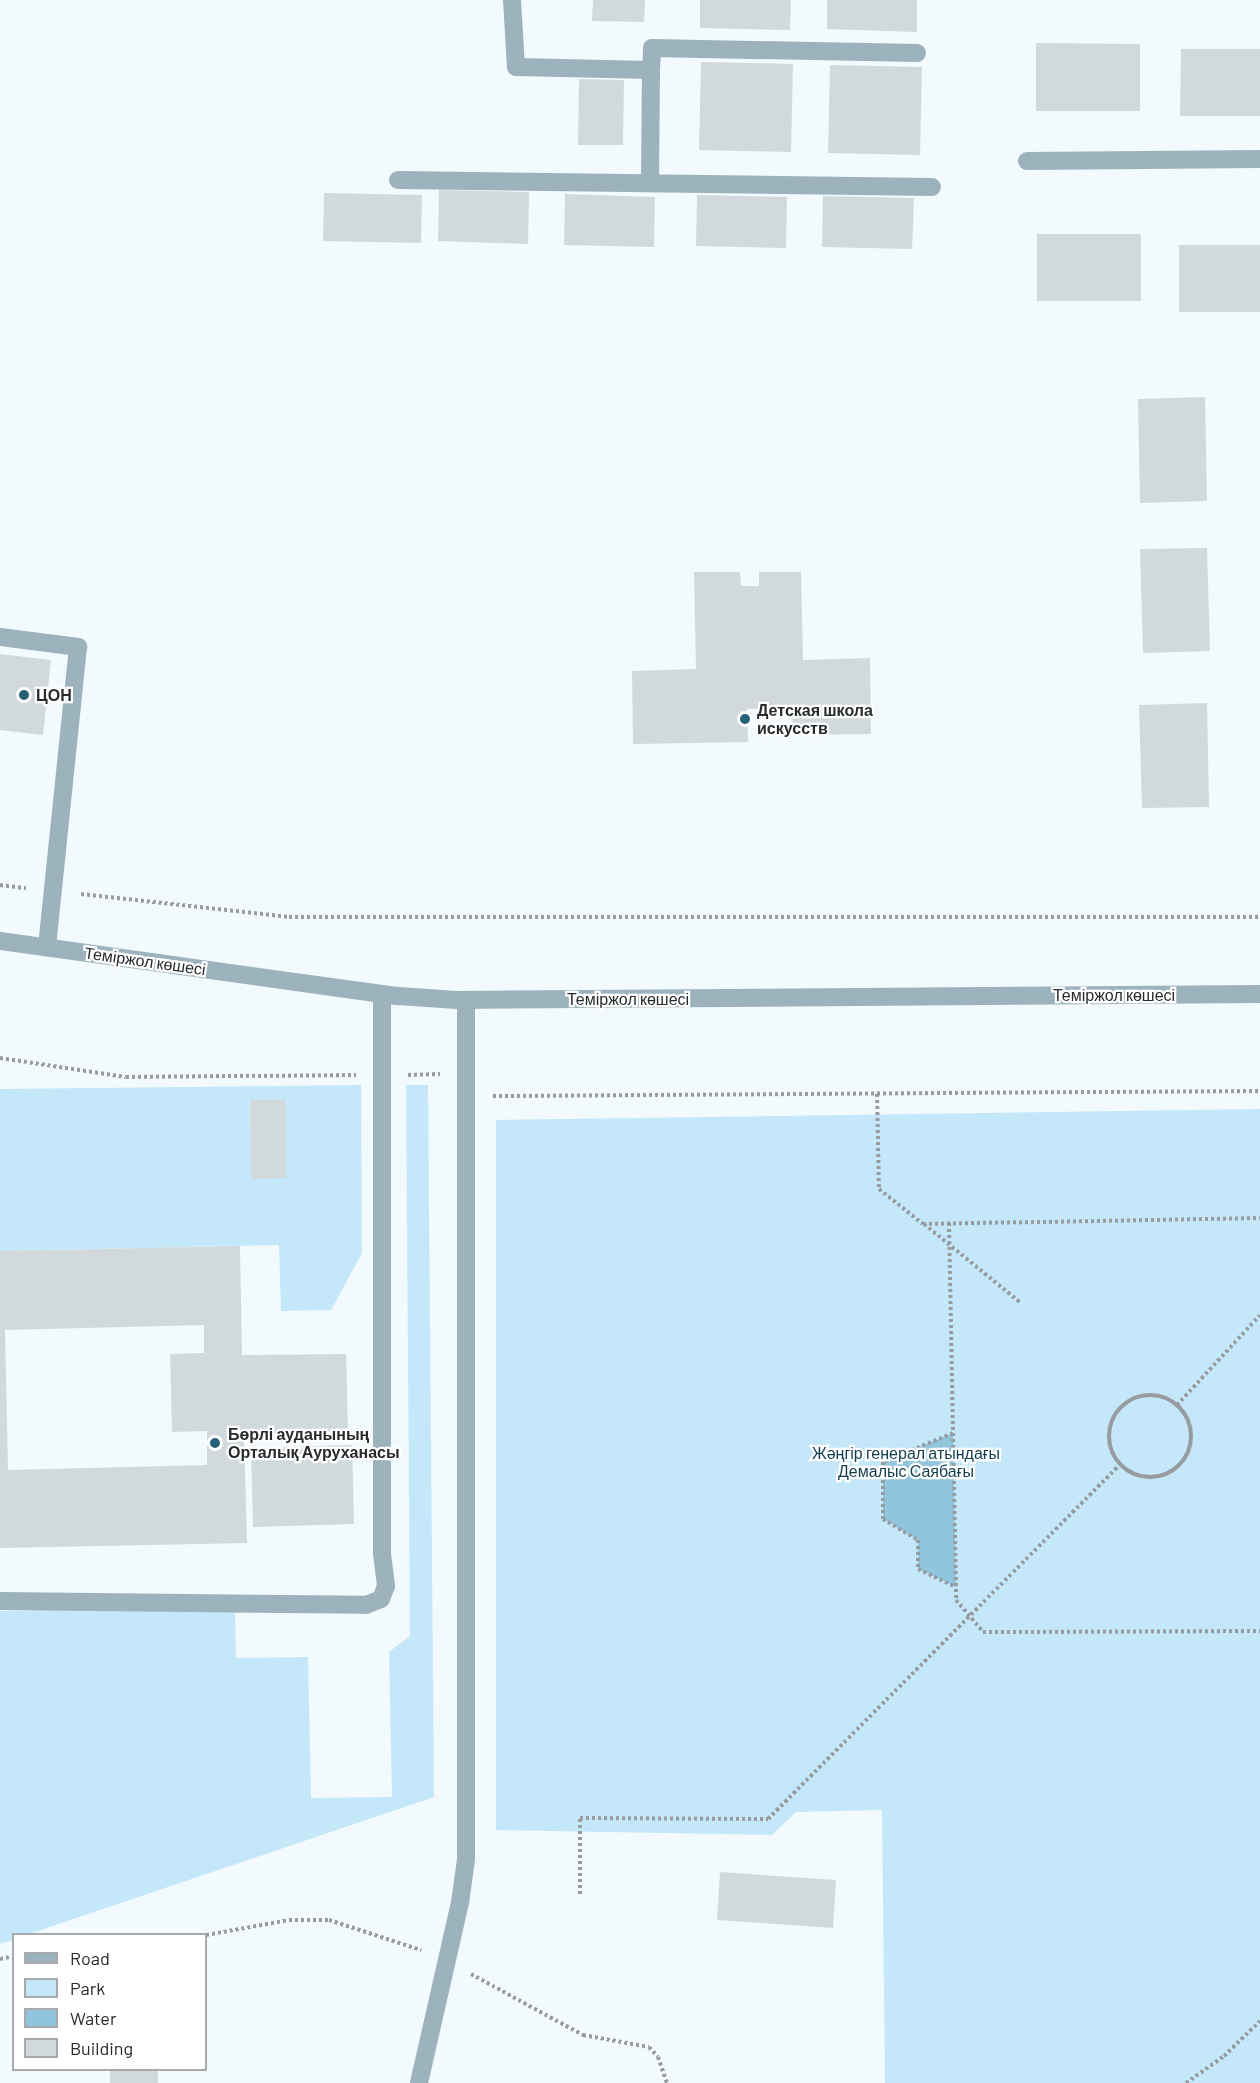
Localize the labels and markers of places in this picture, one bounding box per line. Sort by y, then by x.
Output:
place label: ЦОН [36,685,72,705]
marker: ЦОН [17,688,31,702]
place label: Детская школа искусств [757,700,873,738]
marker: Детская школа искусств [738,712,752,726]
place label: Бөрлі ауданының Орталық Ауруханасы [228,1424,400,1462]
marker: Бөрлі ауданының Орталық Ауруханасы [206,1434,224,1452]

